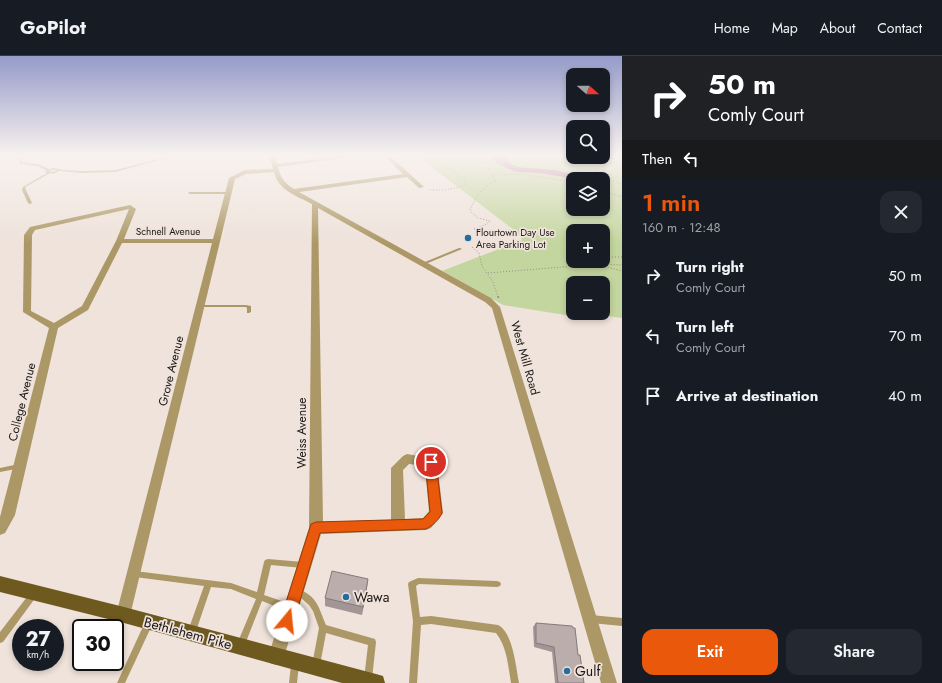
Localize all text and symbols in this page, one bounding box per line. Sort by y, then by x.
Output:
text: GoPilot [20,14,86,41]
text: Home [714,18,750,38]
text: Map [772,18,798,38]
text: About [820,18,855,38]
text: Contact [877,18,922,38]
text: 50 m [708,64,776,105]
north arrow [566,68,610,112]
map controls [566,68,610,320]
icon: right [642,72,694,124]
text: Comly Court [708,102,804,128]
button: search [566,120,610,164]
text: Then [642,148,672,170]
icon: left [680,148,702,170]
button: layers [566,172,610,216]
text: 1 min [642,185,700,220]
button: close [880,191,922,233]
text: 160 m · 12:48 [642,218,721,237]
street label: Schnell Avenue [136,224,200,239]
button: + [566,224,610,268]
place label: Flourtown Day Use Area Parking Lot [476,225,555,252]
marker: Flourtown Day Use Area Parking Lot [463,233,473,243]
text: Turn right [676,256,744,278]
icon: right [642,265,664,287]
text: 50 m [888,265,922,287]
button: − [566,276,610,320]
text: Comly Court [676,278,745,297]
text: Turn left [676,316,734,338]
street label: West Mill Road [506,319,544,397]
icon: left [642,325,664,347]
text: 70 m [889,325,922,347]
street label: Grove Avenue [154,334,188,408]
text: Comly Court [676,338,745,357]
street label: College Avenue [4,361,40,443]
icon: arrive [642,385,664,407]
text: Arrive at destination [676,385,818,407]
text: 40 m [888,385,922,407]
street label: Weiss Avenue [293,398,311,468]
pin [414,445,448,479]
icon: arrive [420,451,442,473]
place label: Wawa [354,587,389,607]
marker: Wawa [341,592,351,602]
position arrow [266,600,308,642]
street label: Bethlehem Pike [142,612,234,654]
speed limit sign: 30 [72,619,124,671]
text: 27 [25,625,51,654]
button: Exit [642,629,778,675]
button: Share [786,629,922,675]
text: km/h [27,647,49,662]
place label: Gulf [575,661,601,681]
marker: Gulf [562,666,572,676]

